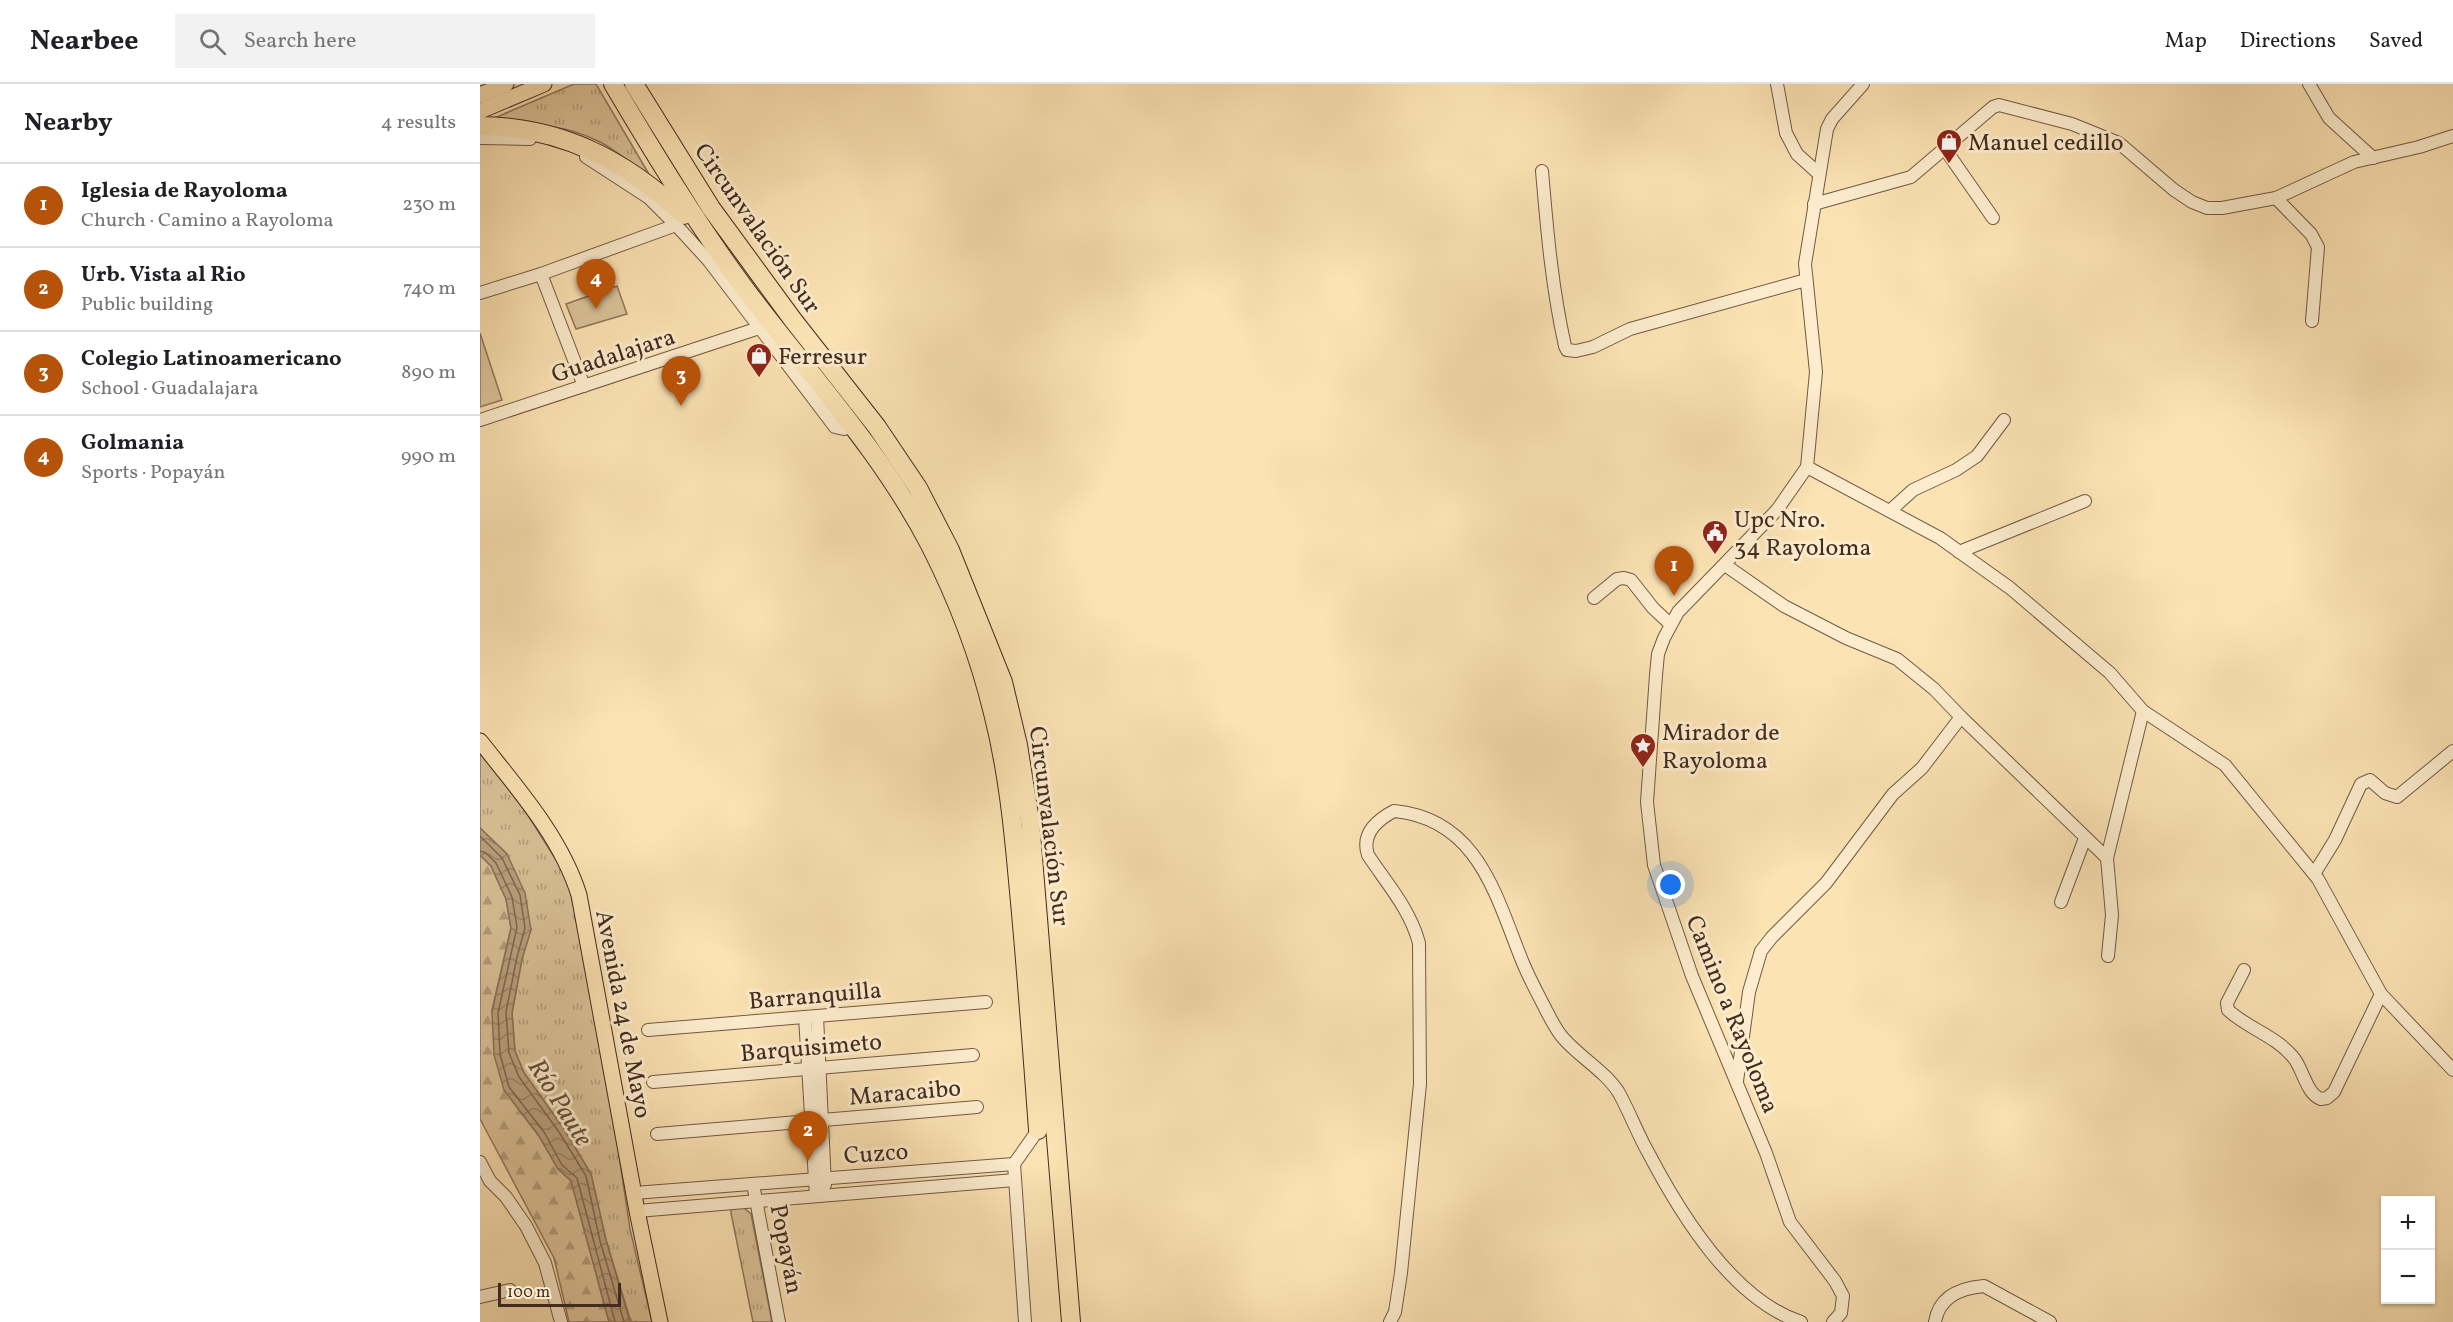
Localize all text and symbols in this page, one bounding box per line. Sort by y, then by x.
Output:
search box [175,14,595,68]
text: Nearbee [30,22,139,61]
icon: search [196,25,229,58]
text: Search here [244,26,356,57]
text: Map [2165,27,2207,56]
text: Directions [2240,27,2336,56]
text: Saved [2369,27,2423,56]
text: Nearby [24,105,113,141]
text: 4 results [381,109,456,137]
shop icon: Manuel cedillo [1934,127,1964,165]
place label: Manuel cedillo [1968,127,2124,161]
street label: Circunvalación Sur [685,137,828,321]
text: Iglesia de Rayoloma [81,176,288,207]
text: 1 [39,191,48,219]
text: 230 m [402,191,456,219]
text: Church · Camino a Rayoloma [81,207,334,235]
text: Urb. Vista al Rio [81,260,246,291]
pin: 4 [576,260,616,309]
text: 2 [38,275,49,303]
text: 740 m [403,275,456,303]
text: Public building [81,291,213,319]
street label: Guadalajara [547,321,680,393]
shop icon: Ferresur [744,341,774,379]
place label: Ferresur [778,341,867,375]
text: Colegio Latinoamericano [81,344,342,375]
pin: 3 [662,356,700,406]
text: 3 [38,359,49,387]
text: 890 m [401,359,456,387]
text: School · Guadalajara [81,375,258,403]
text: Golmania [81,428,184,459]
text: 4 [37,443,50,471]
text: 990 m [401,443,456,471]
text: Sports · Popayán [81,459,225,487]
place label: Upc Nro. 34 Rayoloma [1734,504,1872,566]
public building icon: Upc Nro. 34 Rayoloma [1700,518,1730,556]
pin: 1 [1654,546,1694,596]
place label: Mirador de Rayoloma [1662,717,1780,779]
street label: Circunvalación Sur [1019,724,1077,928]
place icon: Mirador de Rayoloma [1628,731,1658,769]
your location [1656,870,1685,899]
street label: Avenida 24 de Mayo [585,907,659,1121]
street label: Camino a Rayoloma [1676,911,1786,1119]
street label: Barranquilla [747,974,883,1020]
street label: Barquisimeto [739,1026,883,1072]
water label: Río Paute [518,1052,601,1154]
street label: Maracaibo [848,1072,962,1116]
pin: 2 [788,1112,828,1161]
street label: Cuzco [843,1136,910,1174]
map controls [2381,1196,2435,1304]
button: + [2381,1196,2435,1250]
street label: Popayán [760,1202,810,1297]
button: − [2381,1250,2435,1304]
scale bar [498,1280,621,1308]
text: 100 m [507,1282,550,1304]

